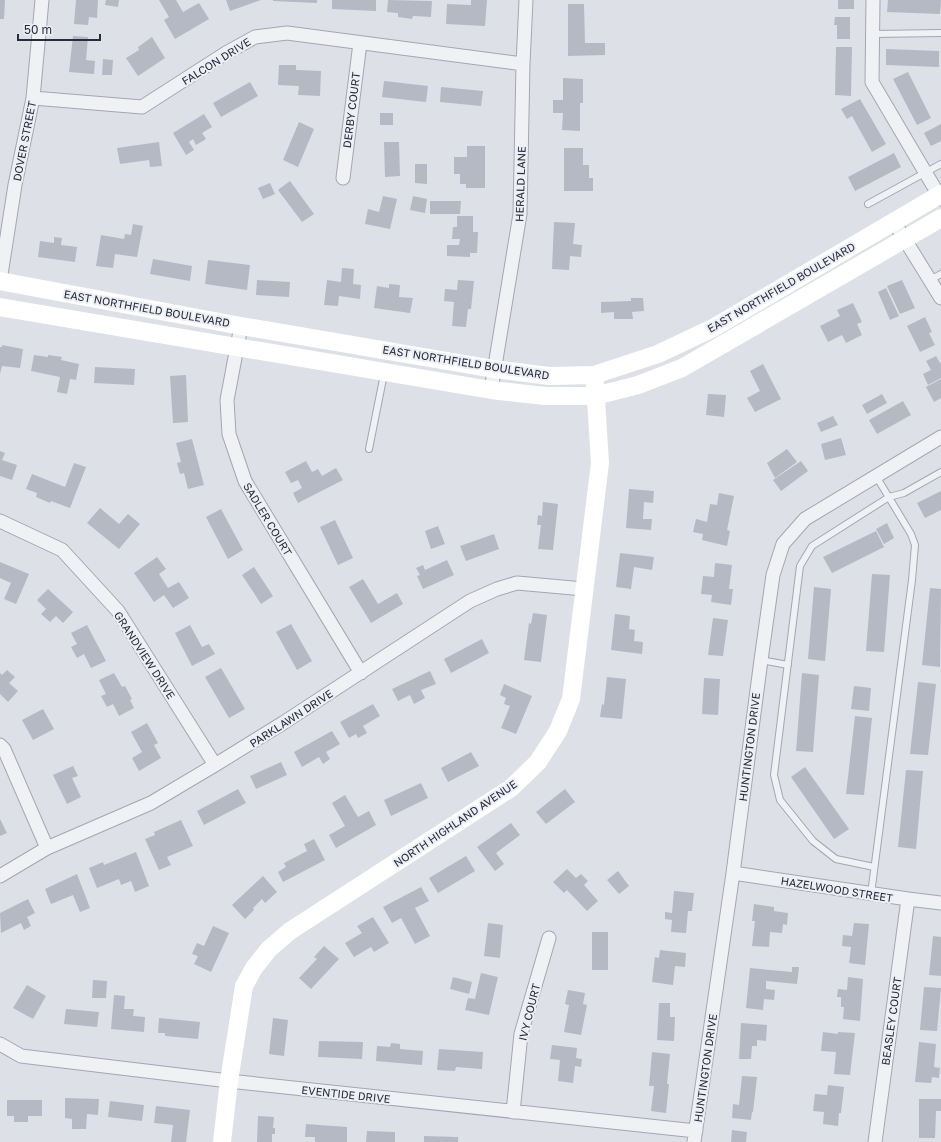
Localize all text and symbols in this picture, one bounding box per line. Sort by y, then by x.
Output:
scale bar [18,16,100,42]
text: 50 m [24,22,52,37]
street label: FALCON DRIVE [179,35,253,87]
street label: DERBY COURT [340,71,362,149]
street label: DOVER STREET [10,100,38,182]
street label: HERALD LANE [512,146,528,222]
street label: EAST NORTHFIELD BOULEVARD [705,239,857,335]
street label: EAST NORTHFIELD BOULEVARD [63,287,231,329]
street label: EAST NORTHFIELD BOULEVARD [382,342,551,382]
street label: SADLER COURT [241,480,295,558]
street label: GRANDVIEW DRIVE [112,609,178,702]
street label: PARKLAWN DRIVE [247,686,335,750]
street label: HUNTINGTON DRIVE [736,692,762,802]
street label: NORTH HIGHLAND AVENUE [391,777,519,869]
street label: HAZELWOOD STREET [780,874,894,904]
street label: BEASLEY COURT [878,976,904,1066]
street label: IVY COURT [516,982,542,1042]
street label: HUNTINGTON DRIVE [691,1013,719,1123]
street label: EVENTIDE DRIVE [301,1083,391,1105]

